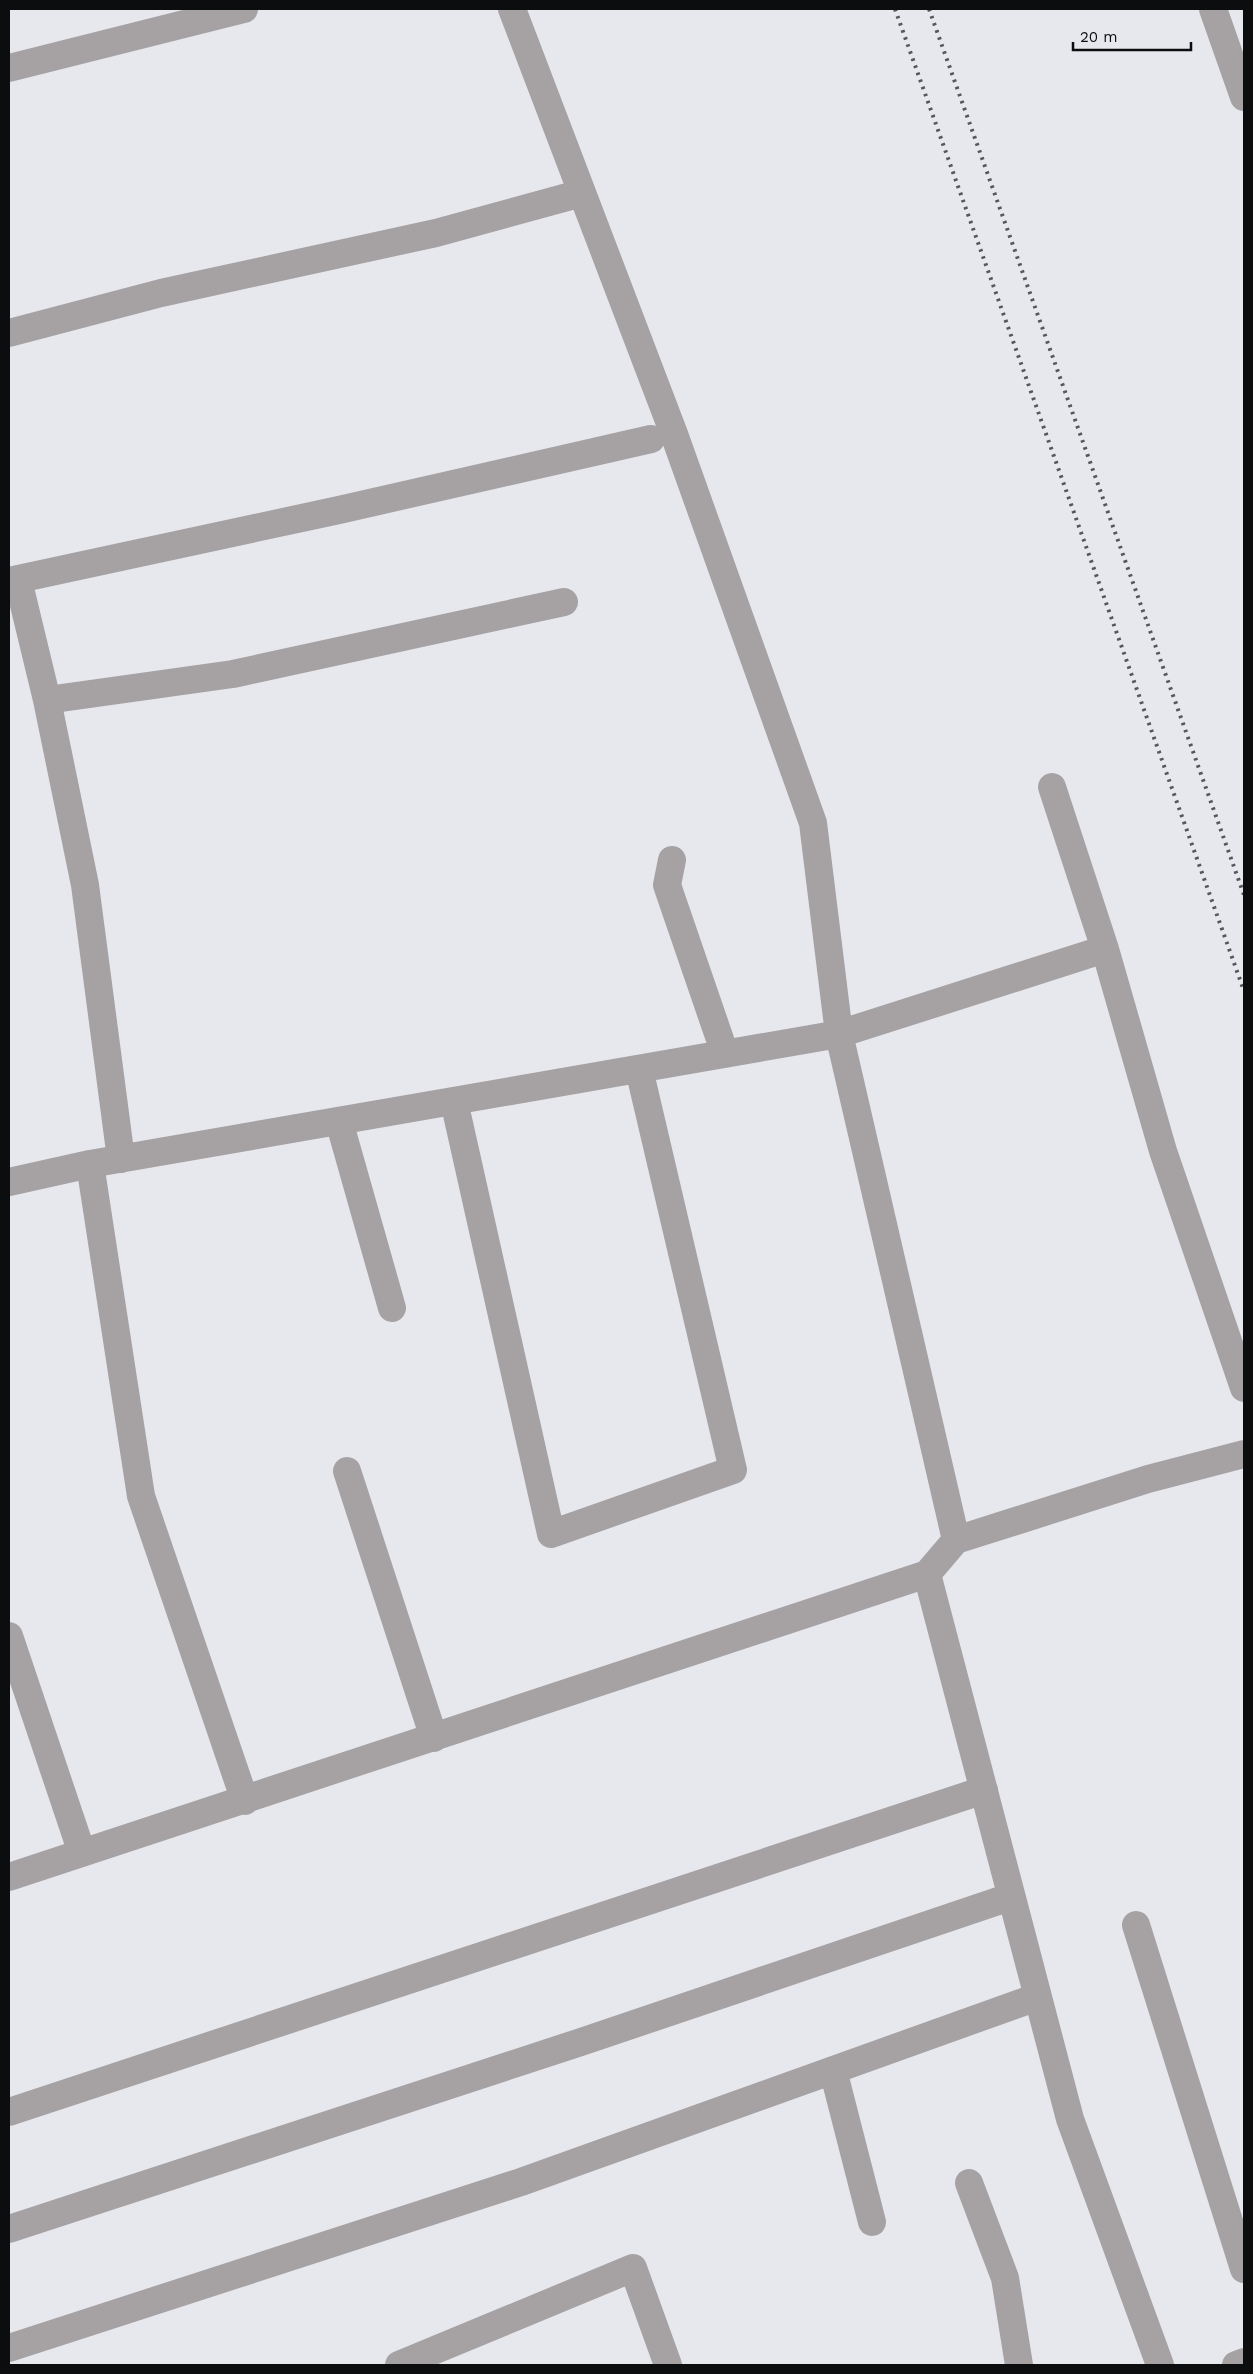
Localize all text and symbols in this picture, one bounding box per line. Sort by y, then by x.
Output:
scale bar [1073,20,1190,52]
text: 20 m [1080,28,1118,46]

